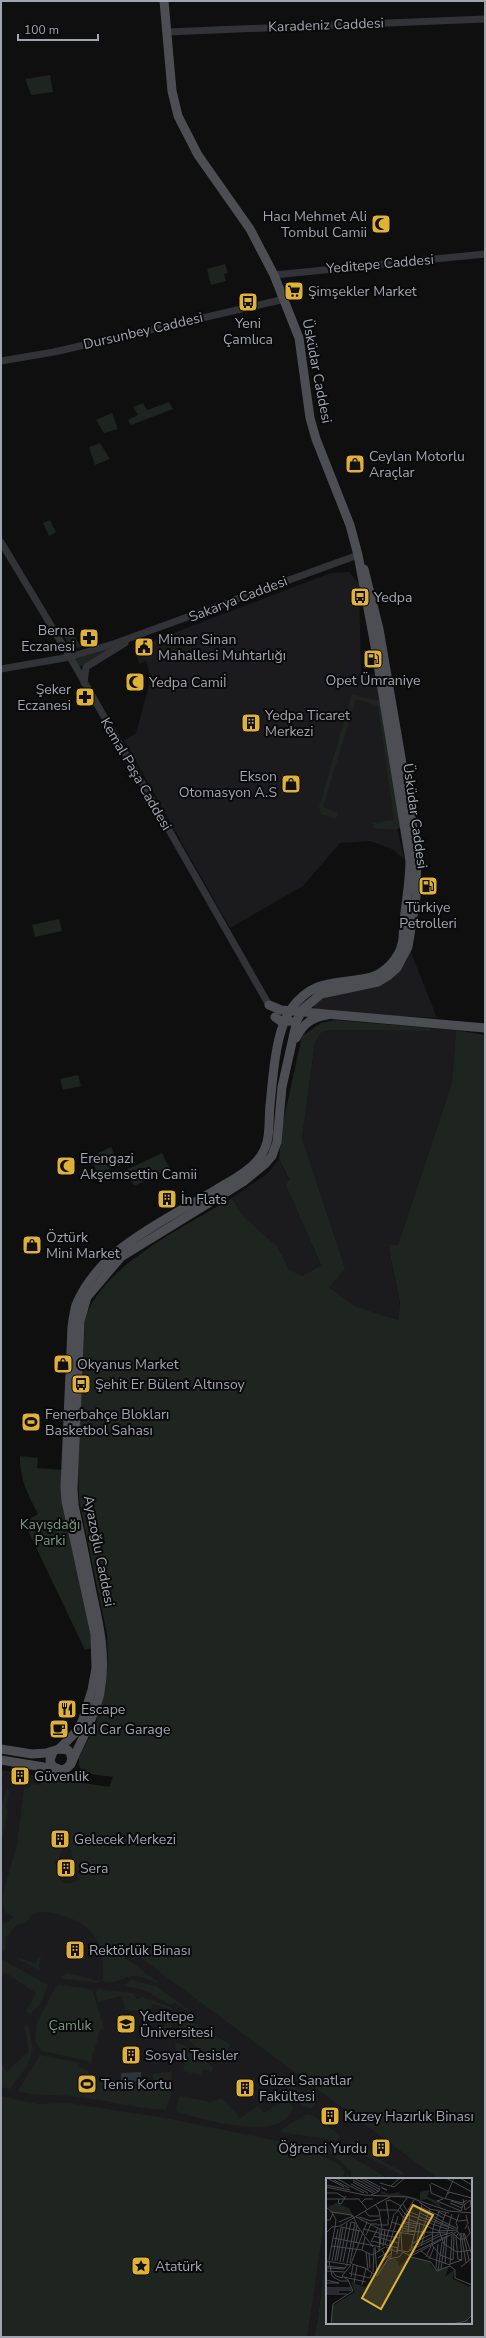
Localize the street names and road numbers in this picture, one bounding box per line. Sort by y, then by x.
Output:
street label: Karadeniz Caddesi [268,13,384,37]
street label: Yeditepe Caddesi [324,250,435,278]
street label: Dursunbey Caddesi [81,308,205,354]
street label: Üsküdar Caddesi [298,317,336,425]
street label: Sakarya Caddesi [186,571,290,627]
street label: Kemal Paşa Caddesi [96,714,176,834]
street label: Üsküdar Caddesi [398,762,432,870]
street label: Ayazoğlu Caddesi [79,1494,119,1608]

